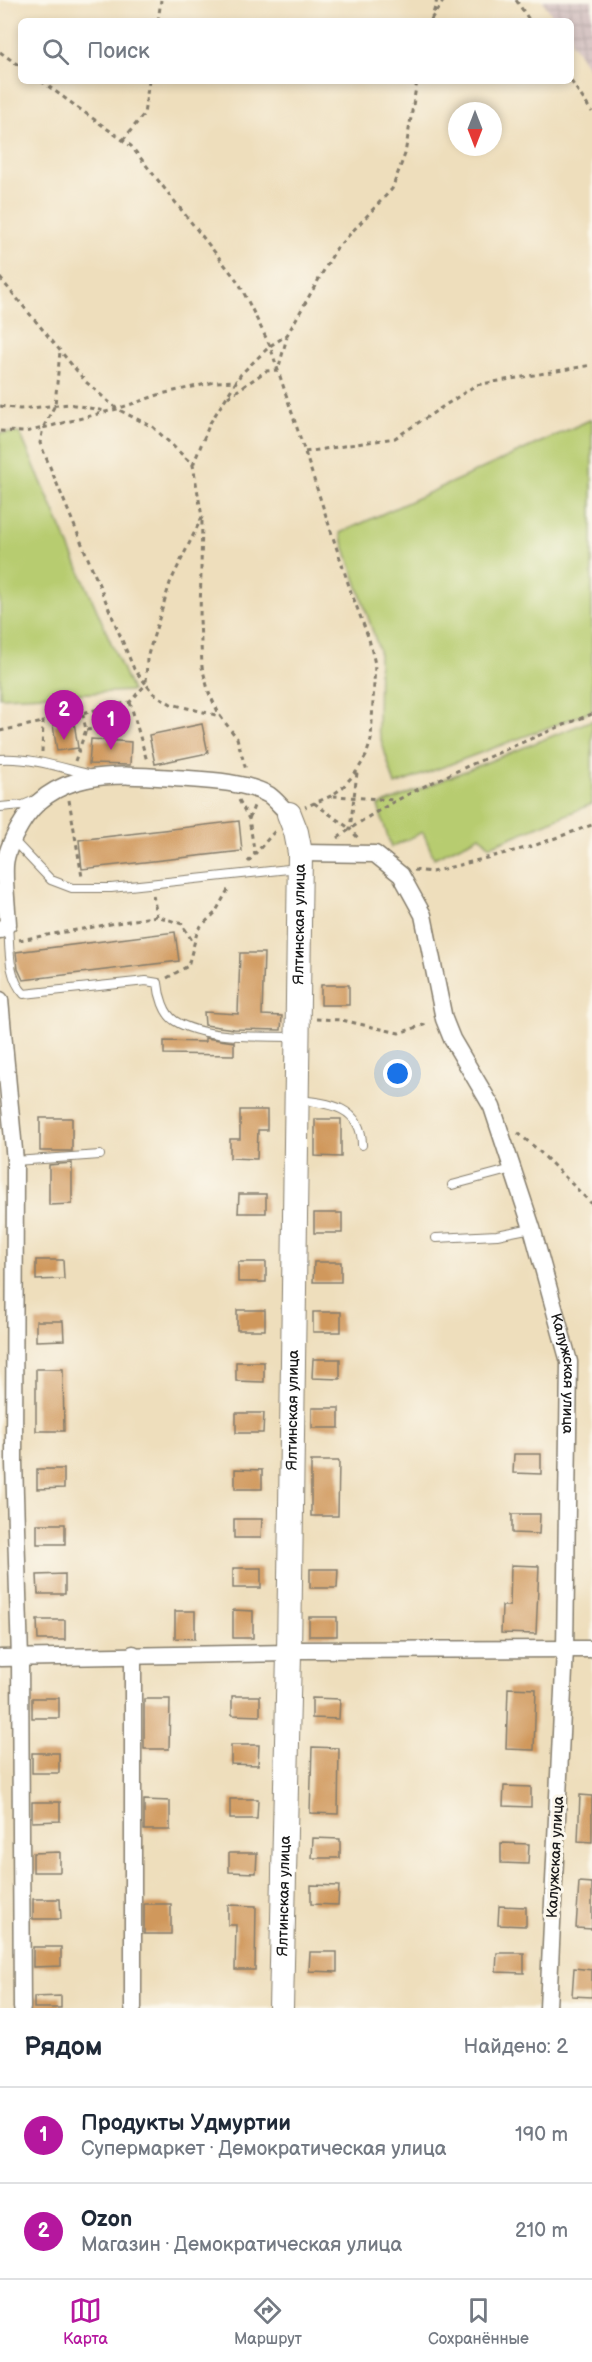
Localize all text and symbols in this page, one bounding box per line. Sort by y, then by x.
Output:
search box [18,18,574,84]
icon: search [39,35,72,68]
text: Поиск [87,38,150,65]
north arrow [448,102,502,156]
pin: 2 [44,690,84,740]
pin: 1 [92,700,130,750]
street label: Ялтинская улица [289,864,310,985]
your location [383,1059,412,1088]
street label: Калужская улица [546,1311,578,1434]
street label: Ялтинская улица [283,1349,303,1471]
street label: Калужская улица [543,1795,568,1918]
street label: Ялтинская улица [273,1835,295,1957]
text: Рядом [24,2032,102,2063]
text: Найдено: 2 [464,2035,568,2059]
text: Продукты Удмуртии [81,2110,291,2137]
text: 1 [39,2123,48,2147]
text: 190 m [515,2123,568,2147]
text: Супермаркет · Демократическая улица [81,2137,447,2161]
text: Ozon [81,2206,132,2233]
text: 2 [38,2219,49,2243]
text: 210 m [515,2219,568,2243]
text: Магазин · Демократическая улица [81,2233,402,2257]
tab: Карта [63,2294,108,2349]
tab: Маршрут [234,2294,302,2349]
tab: Сохранённые [428,2294,529,2349]

